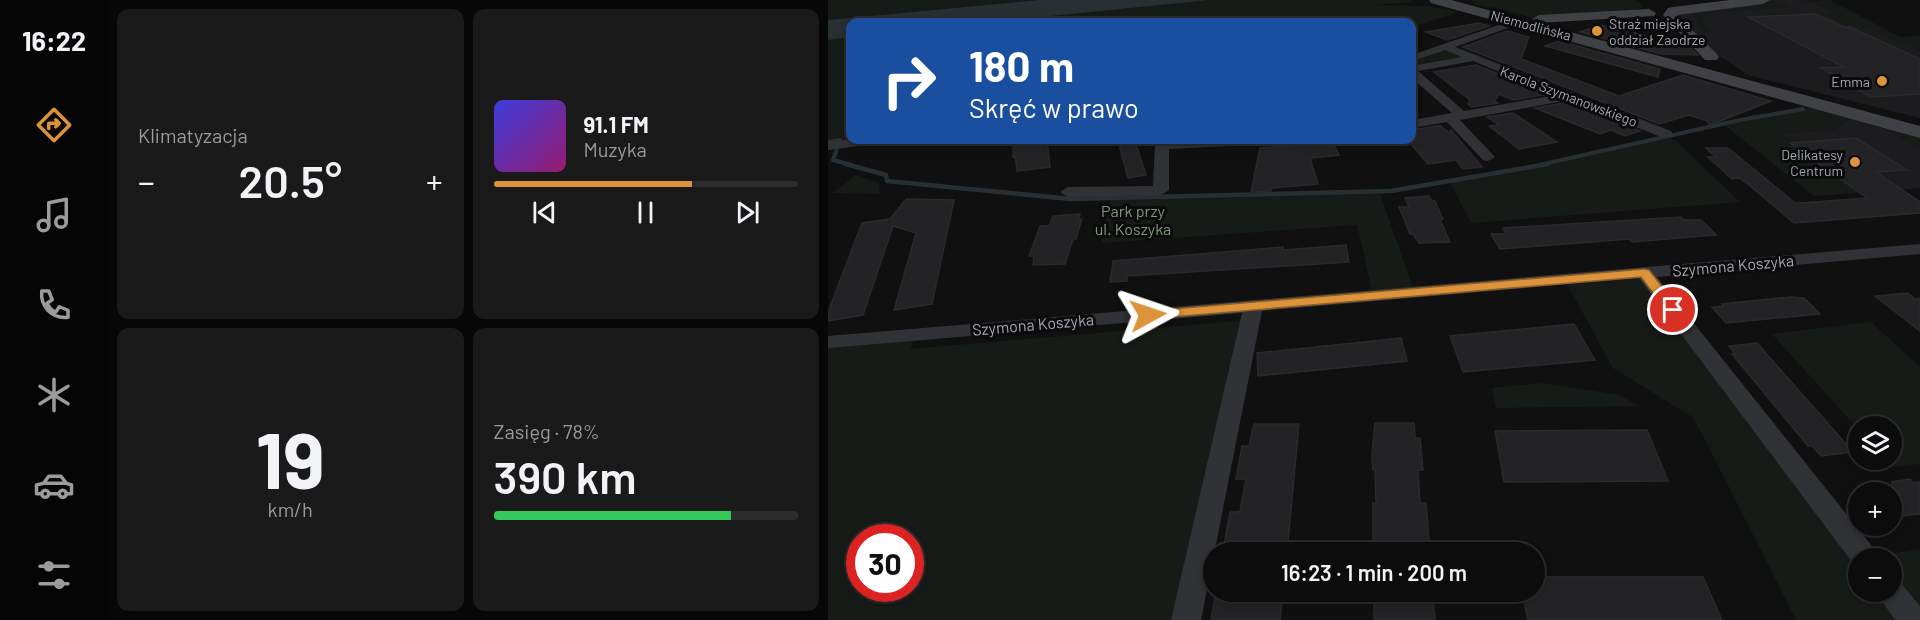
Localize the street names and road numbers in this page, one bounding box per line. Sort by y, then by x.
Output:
street label: Niemodlińska [1489,6,1573,44]
street label: Karola Szymanowskiego [1498,62,1640,130]
street label: Szymona Koszyka [1671,250,1795,280]
street label: Szymona Koszyka [971,309,1095,339]

